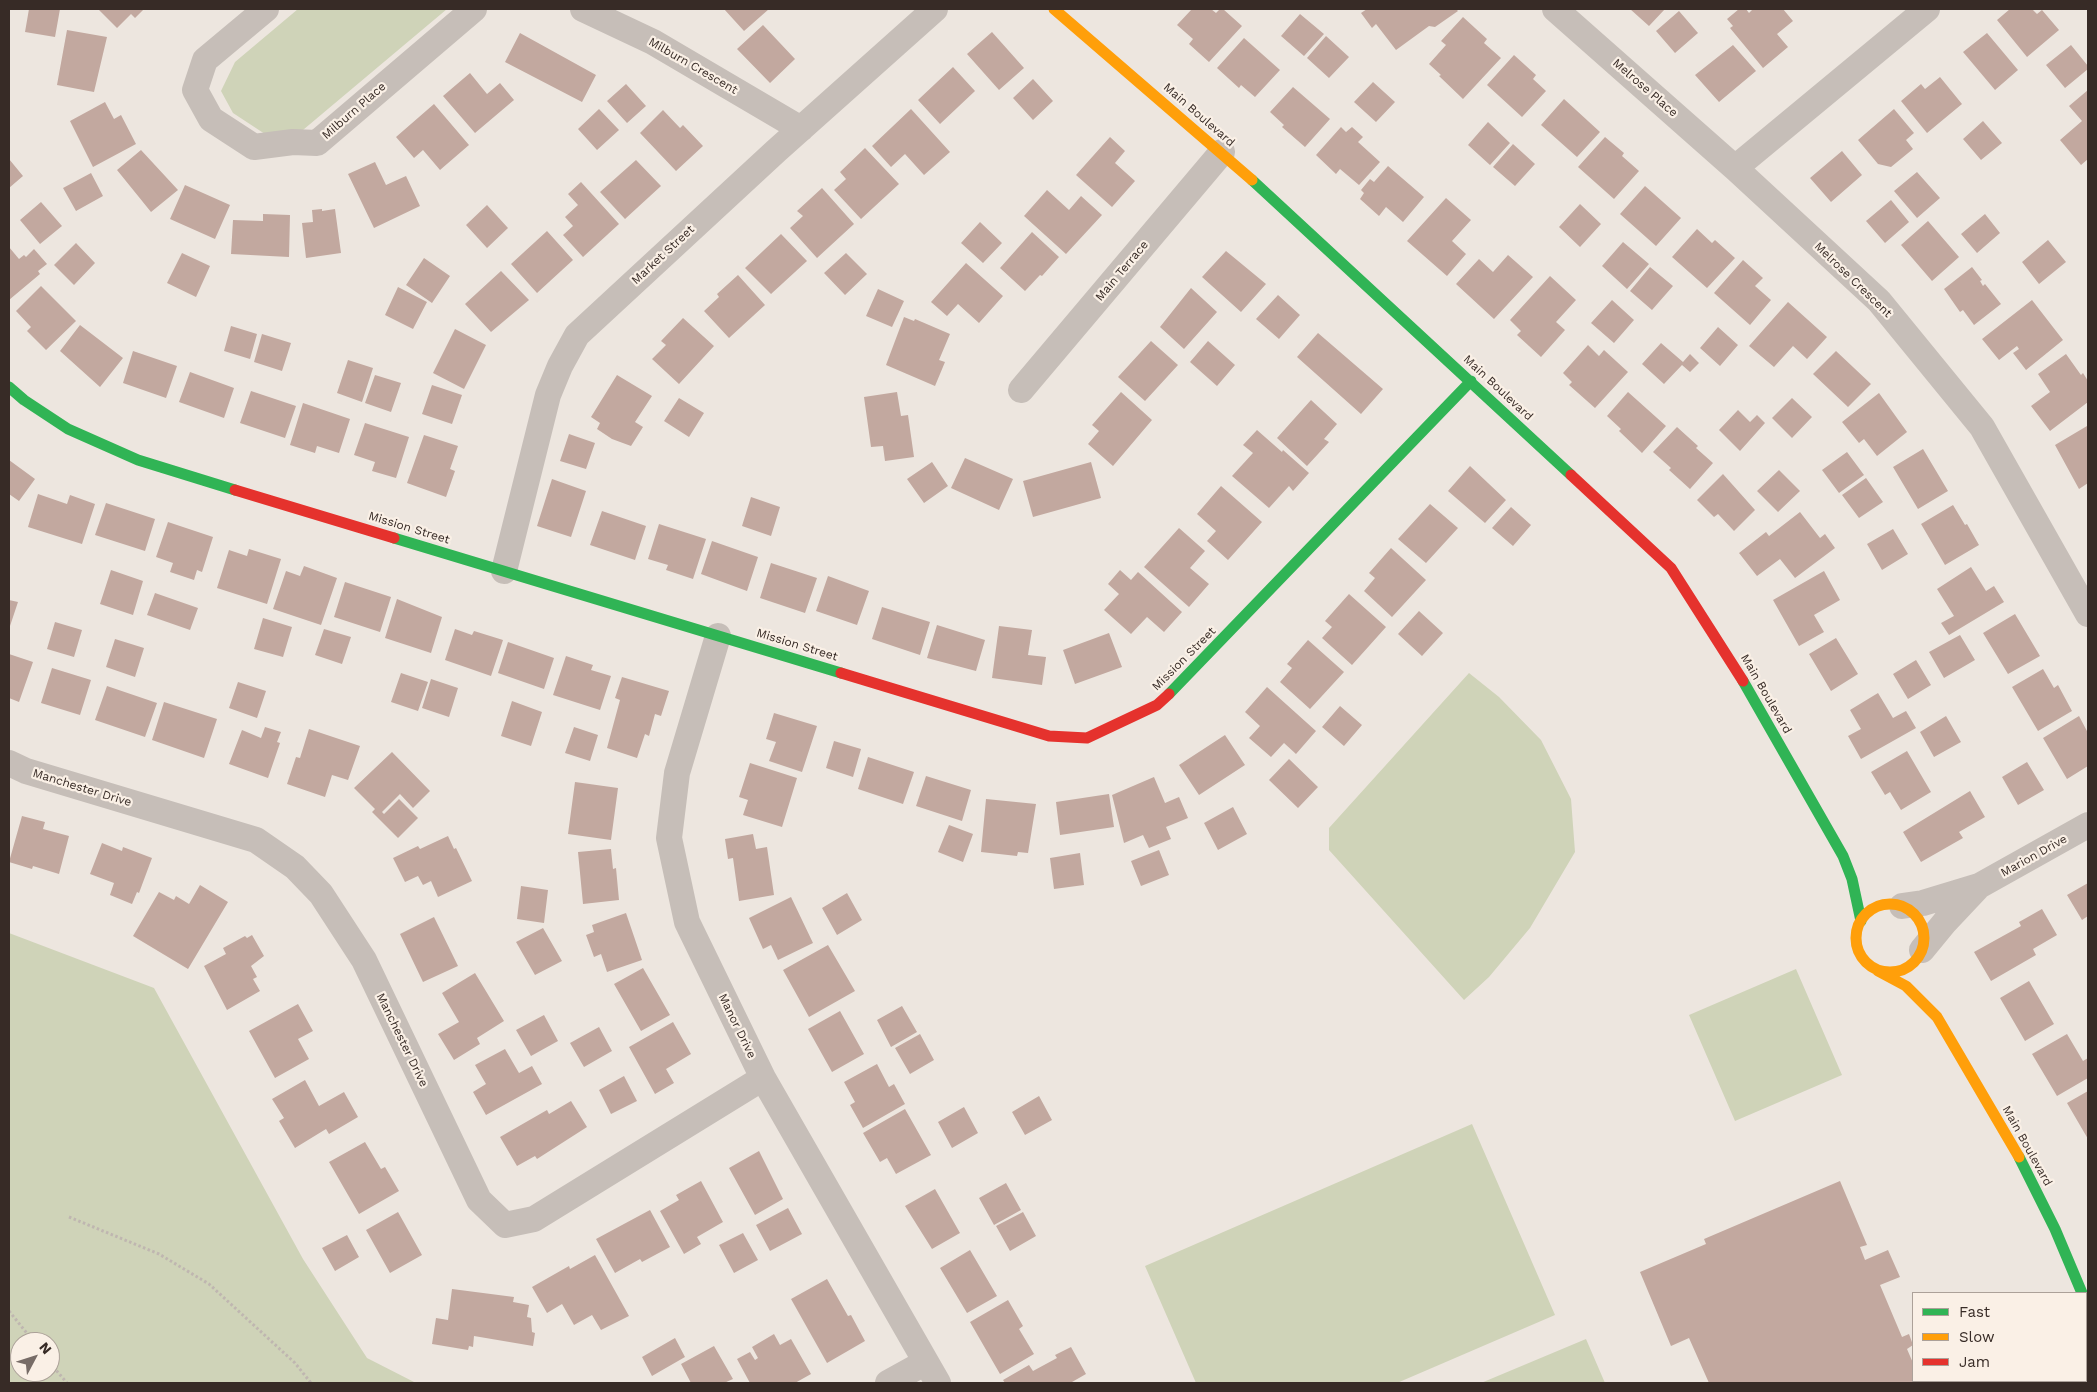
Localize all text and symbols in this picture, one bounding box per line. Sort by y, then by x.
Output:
street label: Milburn Crescent [646,35,740,97]
street label: Melrose Place [1610,56,1680,120]
street label: Milburn Place [319,79,389,143]
street label: Main Boulevard [1160,80,1238,150]
street label: Market Street [629,222,697,288]
street label: Main Terrace [1093,238,1151,304]
street label: Melrose Crescent [1811,239,1895,321]
street label: Main Boulevard [1460,352,1536,424]
street label: Mission Street [367,509,451,547]
street label: Mission Street [1149,624,1219,694]
street label: Mission Street [755,626,839,664]
street label: Main Boulevard [1737,652,1795,736]
street label: Manchester Drive [31,766,133,810]
street label: Marion Drive [1998,832,2070,880]
street label: Manchester Drive [373,991,431,1089]
street label: Manor Drive [715,991,759,1061]
street label: Main Boulevard [1999,1103,2055,1189]
legend [1912,1292,2087,1382]
text: Fast [1959,1303,1990,1321]
text: Slow [1959,1328,1995,1346]
north arrow [10,1332,60,1382]
text: N [36,1339,55,1357]
text: Jam [1959,1353,1990,1371]

